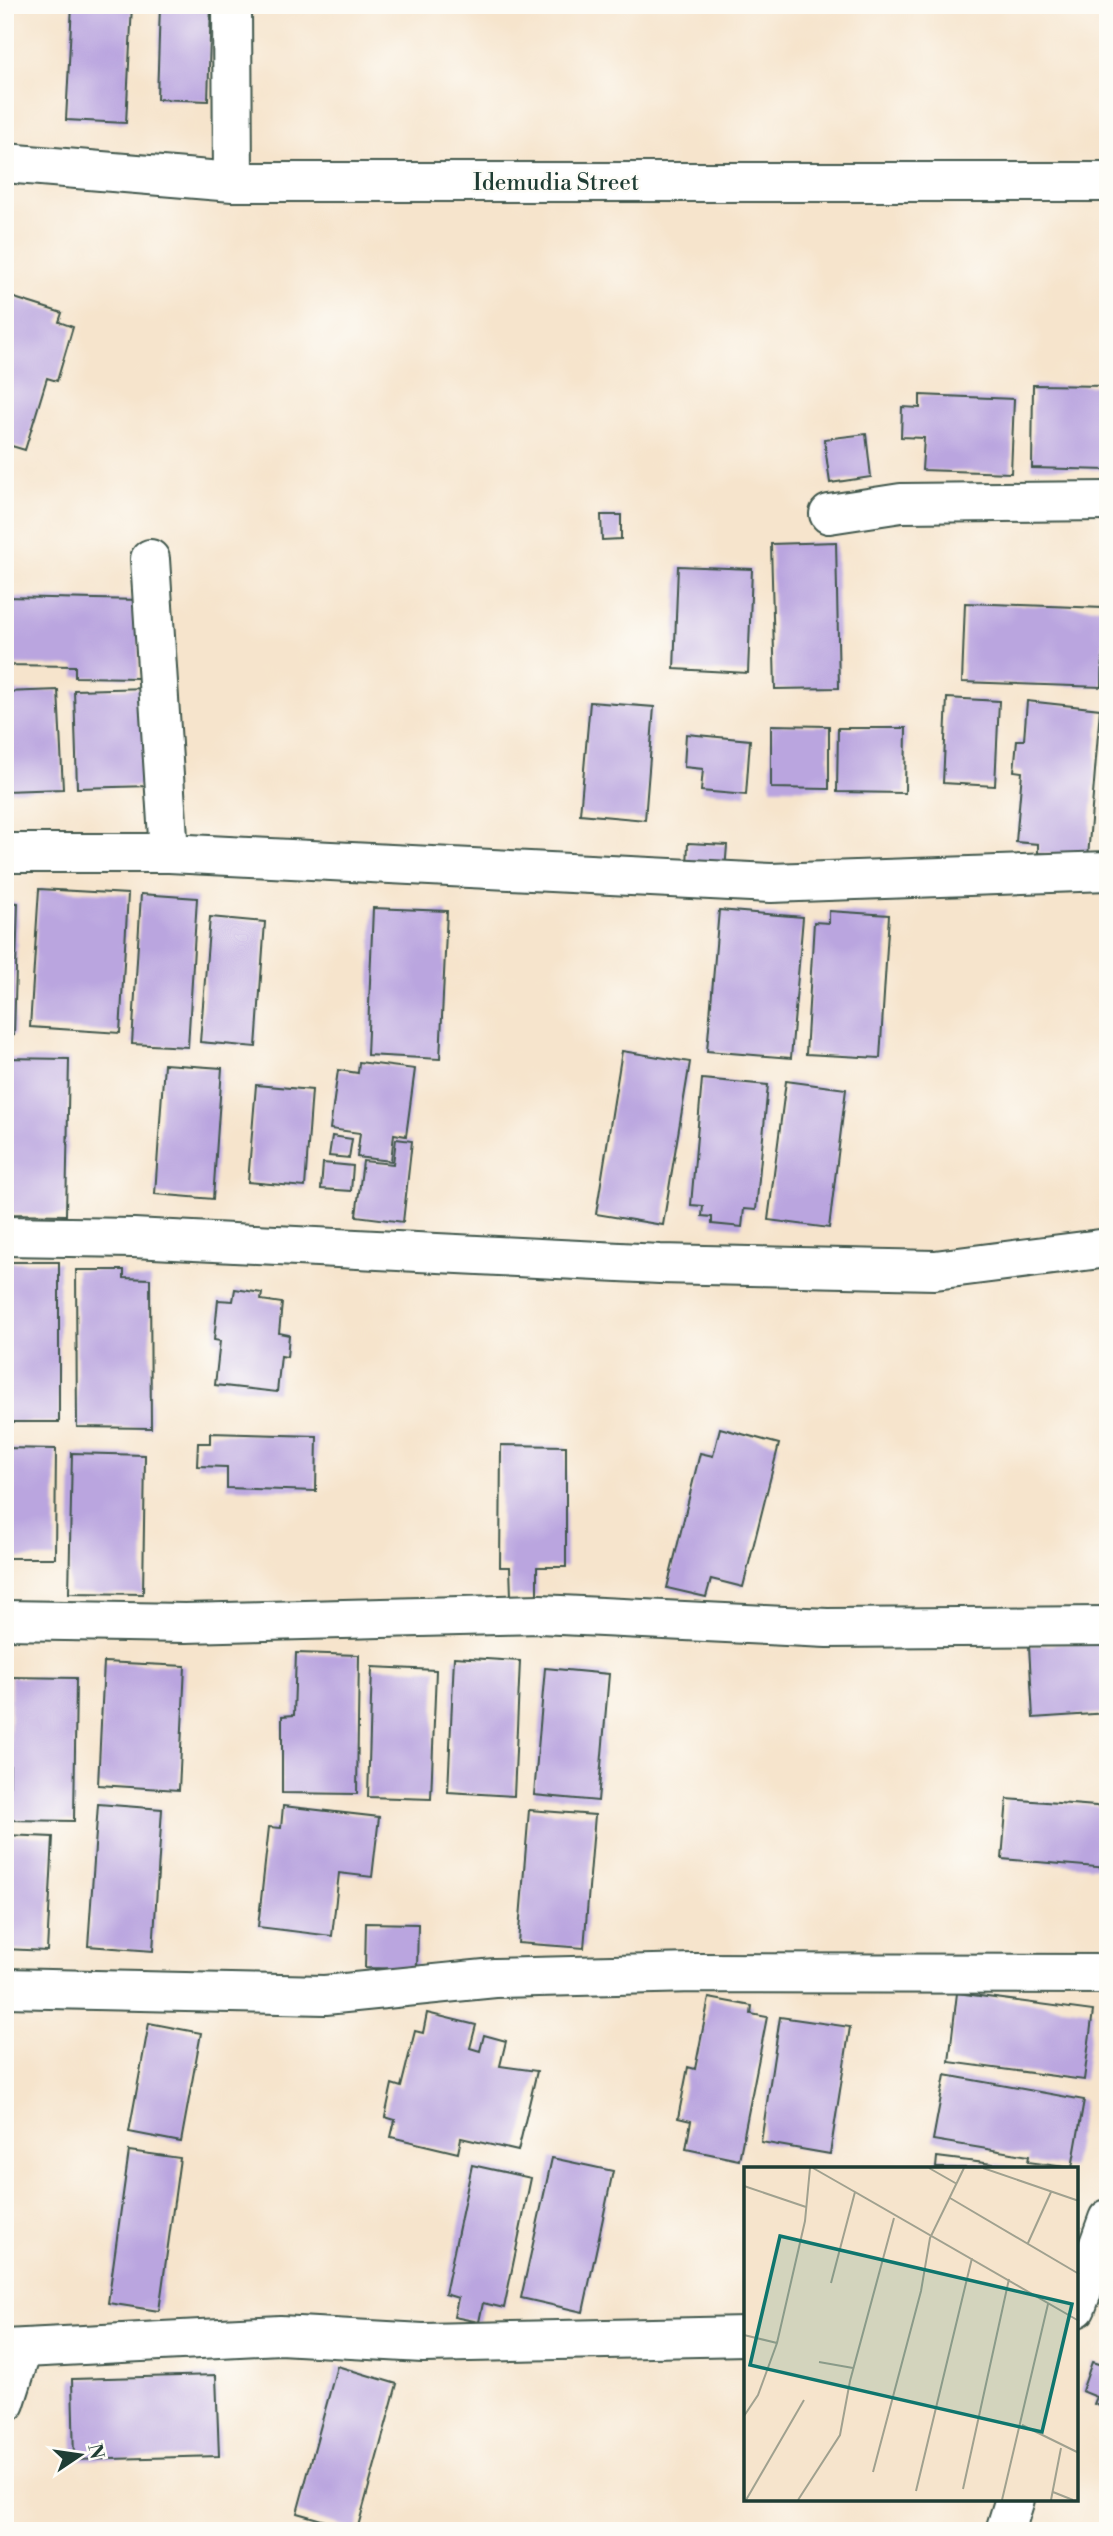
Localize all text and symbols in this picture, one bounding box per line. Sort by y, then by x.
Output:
street label: Idemudia Street [473,169,639,197]
inset map [744,2167,1078,2501]
north arrow [46,2420,116,2490]
text: N [82,2441,109,2461]

